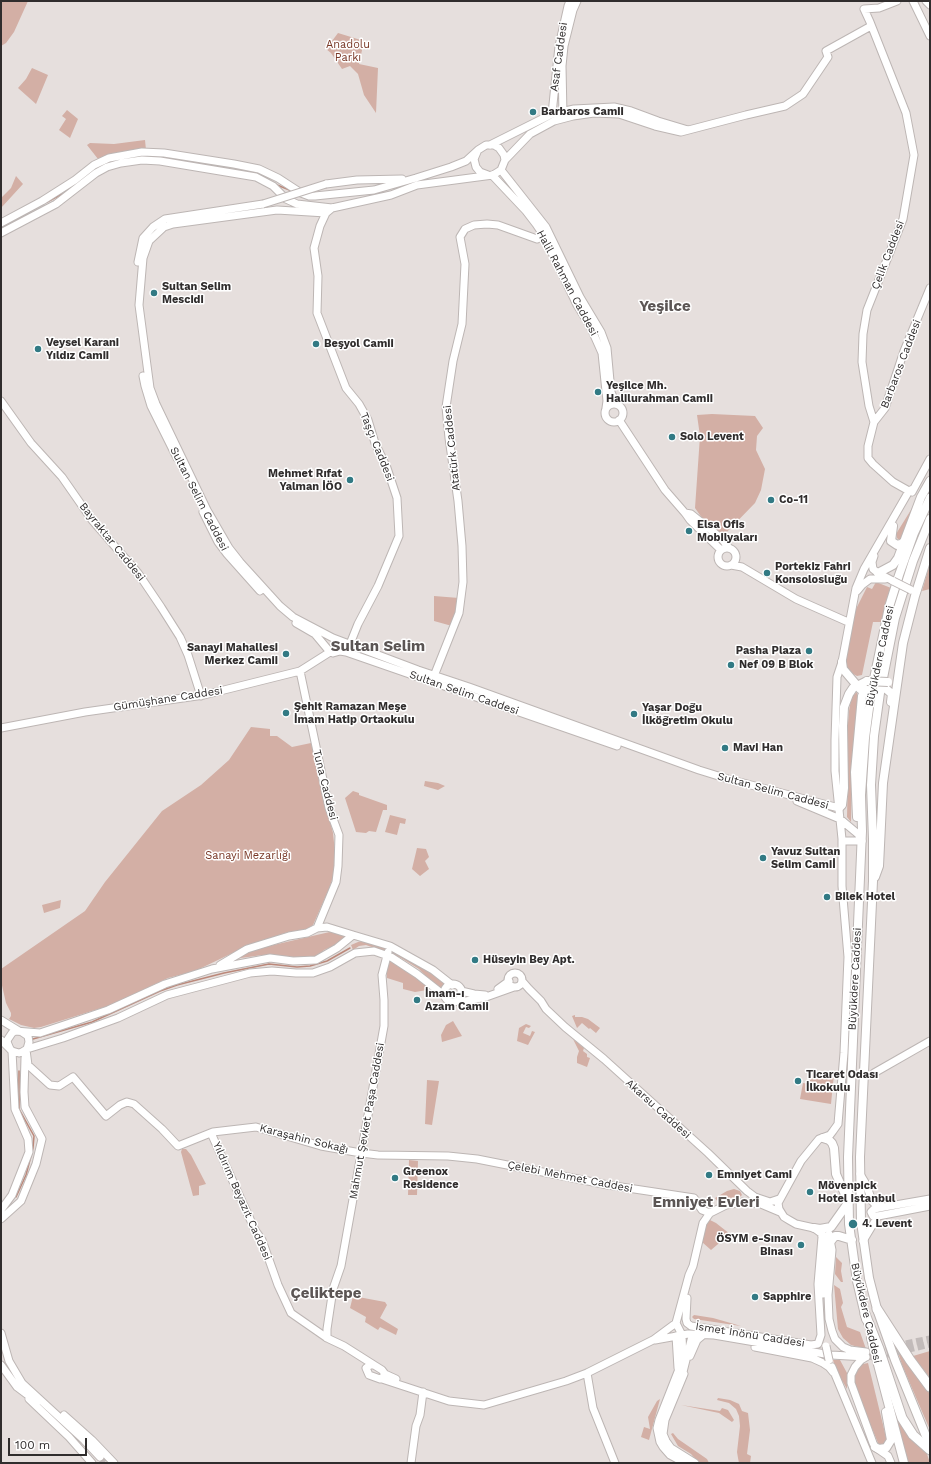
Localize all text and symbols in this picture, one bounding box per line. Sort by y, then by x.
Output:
street label: Asaf Caddesi [548,21,570,93]
park label: Anadolu Parkı [326,38,370,64]
place label: Barbaros Camii [541,105,624,119]
marker: Barbaros Camii [528,107,538,117]
street label: Çelik Caddesi [869,219,907,291]
street label: Halil Rahman Caddesi [533,228,601,338]
place label: Sultan Selim Mescidi [162,280,231,306]
marker: Sultan Selim Mescidi [149,288,159,298]
district label: Yeşilce [639,298,691,316]
street label: Barbaros Caddesi [878,318,924,410]
place label: Veysel Karani Yıldız Camii [46,336,119,362]
place label: Beşyol Camii [324,337,394,351]
marker: Beşyol Camii [311,339,321,349]
marker: Veysel Karani Yıldız Camii [33,344,43,354]
place label: Yeşilce Mh. Halilurahman Camii [606,379,713,405]
marker: Yeşilce Mh. Halilurahman Camii [593,387,603,397]
street label: Atatürk Caddesi [441,405,463,491]
street label: Taşçı Caddesi [357,411,397,483]
place label: Solo Levent [680,430,744,444]
marker: Solo Levent [667,432,677,442]
street label: Sultan Selim Caddesi [167,445,231,553]
place label: Mehmet Rıfat Yalman İÖO [268,467,342,493]
marker: Mehmet Rıfat Yalman İÖO [345,475,355,485]
place label: Co-11 [779,493,808,507]
marker: Co-11 [766,495,776,505]
street label: Bayraktar Caddesi [76,500,148,584]
place label: Elsa Ofis Mobilyaları [697,518,758,544]
marker: Elsa Ofis Mobilyaları [684,526,694,536]
place label: Portekiz Fahri Konsolosluğu [775,560,851,586]
marker: Portekiz Fahri Konsolosluğu [762,568,772,578]
street label: Büyükdere Caddesi [863,604,897,708]
district label: Sultan Selim [331,638,425,656]
place label: Sanayi Mahallesi Merkez Camii [187,641,278,667]
place label: Pasha Plaza [736,644,801,658]
marker: Pasha Plaza [804,646,814,656]
marker: Sanayi Mahallesi Merkez Camii [281,649,291,659]
place label: Nef 09 B Blok [739,658,813,672]
marker: Nef 09 B Blok [726,660,736,670]
street label: Sultan Selim Caddesi [408,668,520,718]
street label: Gümüşhane Caddesi [112,684,224,714]
place label: Şehit Ramazan Meşe İmam Hatip Ortaokulu [294,700,415,726]
place label: Yaşar Doğu İlköğretim Okulu [642,701,733,727]
marker: Şehit Ramazan Meşe İmam Hatip Ortaokulu [281,708,291,718]
marker: Yaşar Doğu İlköğretim Okulu [629,709,639,719]
place label: Mavi Han [733,741,783,755]
marker: Mavi Han [720,743,730,753]
street label: Tuna Caddesi [310,748,340,822]
street label: Sultan Selim Caddesi [716,770,830,812]
place label: Yavuz Sultan Selim Camiİ [771,845,840,871]
park label: Sanayi Mezarlığı [205,849,291,863]
marker: Yavuz Sultan Selim Camiİ [758,853,768,863]
place label: Bilek Hotel [835,890,895,904]
marker: Bilek Hotel [822,892,832,902]
street label: Büyükdere Caddesi [846,927,864,1031]
place label: Hüseyin Bey Apt. [483,953,575,967]
marker: Hüseyin Bey Apt. [470,955,480,965]
place label: İmam-ı Azam Camii [425,987,489,1013]
marker: İmam-ı Azam Camii [412,995,422,1005]
street label: Mahmut Şevket Paşa Caddesi [347,1042,387,1200]
place label: Ticaret Odası İlkokulu [806,1068,878,1094]
street label: Akarsu Caddesi [623,1076,693,1142]
marker: Ticaret Odası İlkokulu [793,1076,803,1086]
street label: Karaşahin Sokağı [258,1122,350,1156]
street label: Yıldırım Beyazıt Caddesi [210,1140,274,1262]
street label: Çelebi Mehmet Caddesi [506,1158,634,1196]
place label: Greenox Residence [403,1165,459,1191]
place label: Emniyet Cami [717,1168,792,1182]
marker: Emniyet Cami [704,1170,714,1180]
marker: Greenox Residence [390,1173,400,1183]
place label: Mövenpick Hotel Istanbul [818,1179,895,1205]
marker: Mövenpick Hotel Istanbul [805,1187,815,1197]
district label: Emniyet Evleri [652,1194,760,1212]
place label: 4. Levent [862,1217,912,1231]
marker: 4. Levent [847,1218,859,1230]
place label: ÖSYM e-Sınav Binası [716,1232,793,1258]
marker: ÖSYM e-Sınav Binası [796,1240,806,1250]
street label: Büyükdere Caddesi [848,1261,884,1365]
district label: Çeliktepe [291,1285,361,1303]
place label: Sapphire [763,1290,811,1304]
marker: Sapphire [750,1292,760,1302]
street label: İsmet İnönü Caddesi [694,1320,806,1350]
scale bar [10,1430,89,1456]
text: 100 m [15,1438,50,1452]

